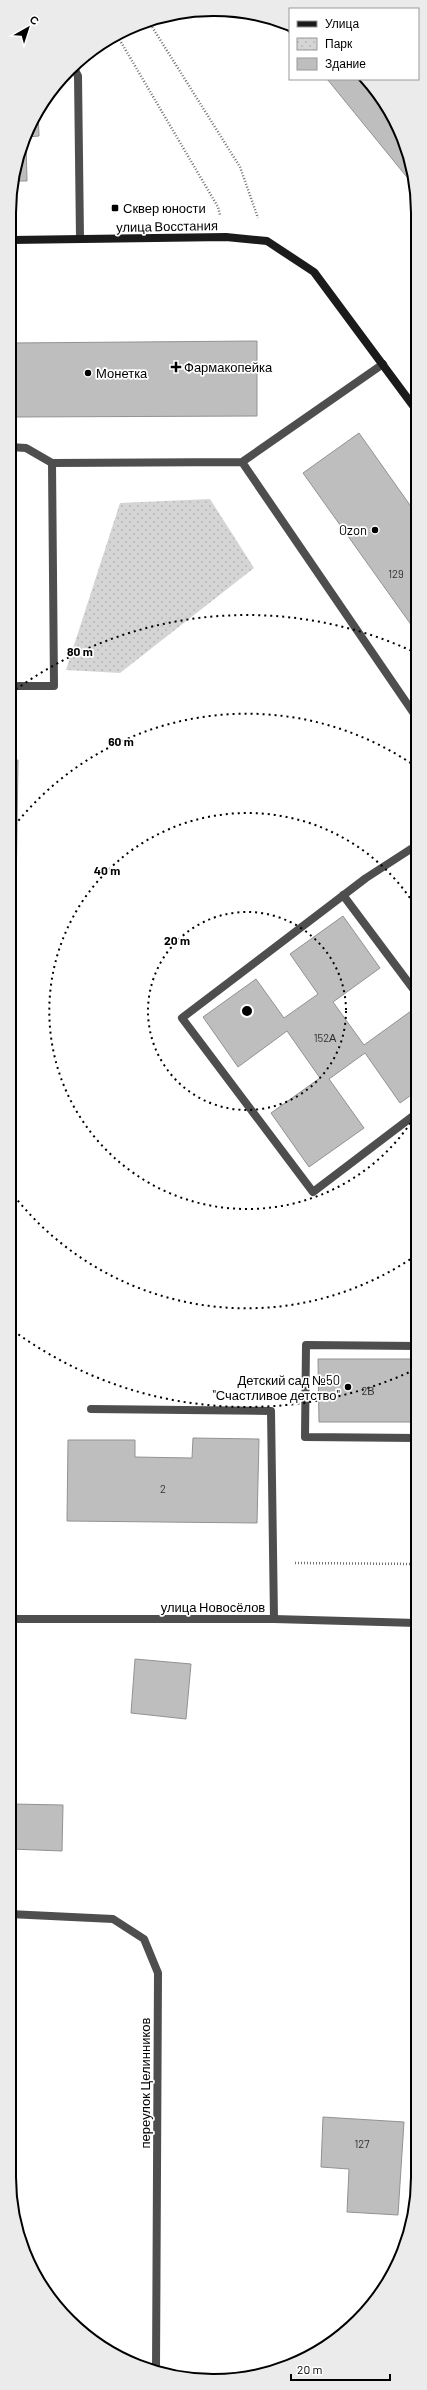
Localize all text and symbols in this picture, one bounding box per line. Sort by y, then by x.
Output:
north arrow [8,8,48,48]
legend [289,8,419,80]
text: С [27,12,42,27]
text: Улица [325,16,359,31]
text: Парк [325,36,353,51]
text: Здание [325,56,366,71]
place label: Сквер юности [123,200,206,216]
marker: Сквер юности [110,203,120,213]
street label: улица Восстания [116,217,218,235]
place label: Фармакопейка [184,359,273,375]
marker: Фармакопейка [171,362,181,372]
place label: Монетка [96,365,148,381]
marker: Монетка [83,368,93,378]
place label: Ozon [339,522,367,538]
marker: Ozon [370,525,380,535]
house number: 129 [388,567,404,580]
text: 80 m [67,644,93,658]
text: 60 m [108,734,134,748]
text: 40 m [94,863,120,877]
text: 20 m [164,933,190,947]
centre of rings [240,1004,254,1018]
house number: 152А [314,1031,337,1044]
place label: Детский сад №50 "Счастливое детство" [212,1372,341,1403]
marker: Детский сад №50 "Счастливое детство" [343,1382,353,1392]
house number: 2В [361,1384,375,1397]
house number: 2 [160,1482,166,1495]
street label: улица Новосёлов [161,1599,265,1615]
street label: переулок Целинников [137,2017,153,2148]
house number: 127 [355,2137,369,2150]
scale bar [291,2356,390,2382]
text: 20 m [297,2362,323,2376]

